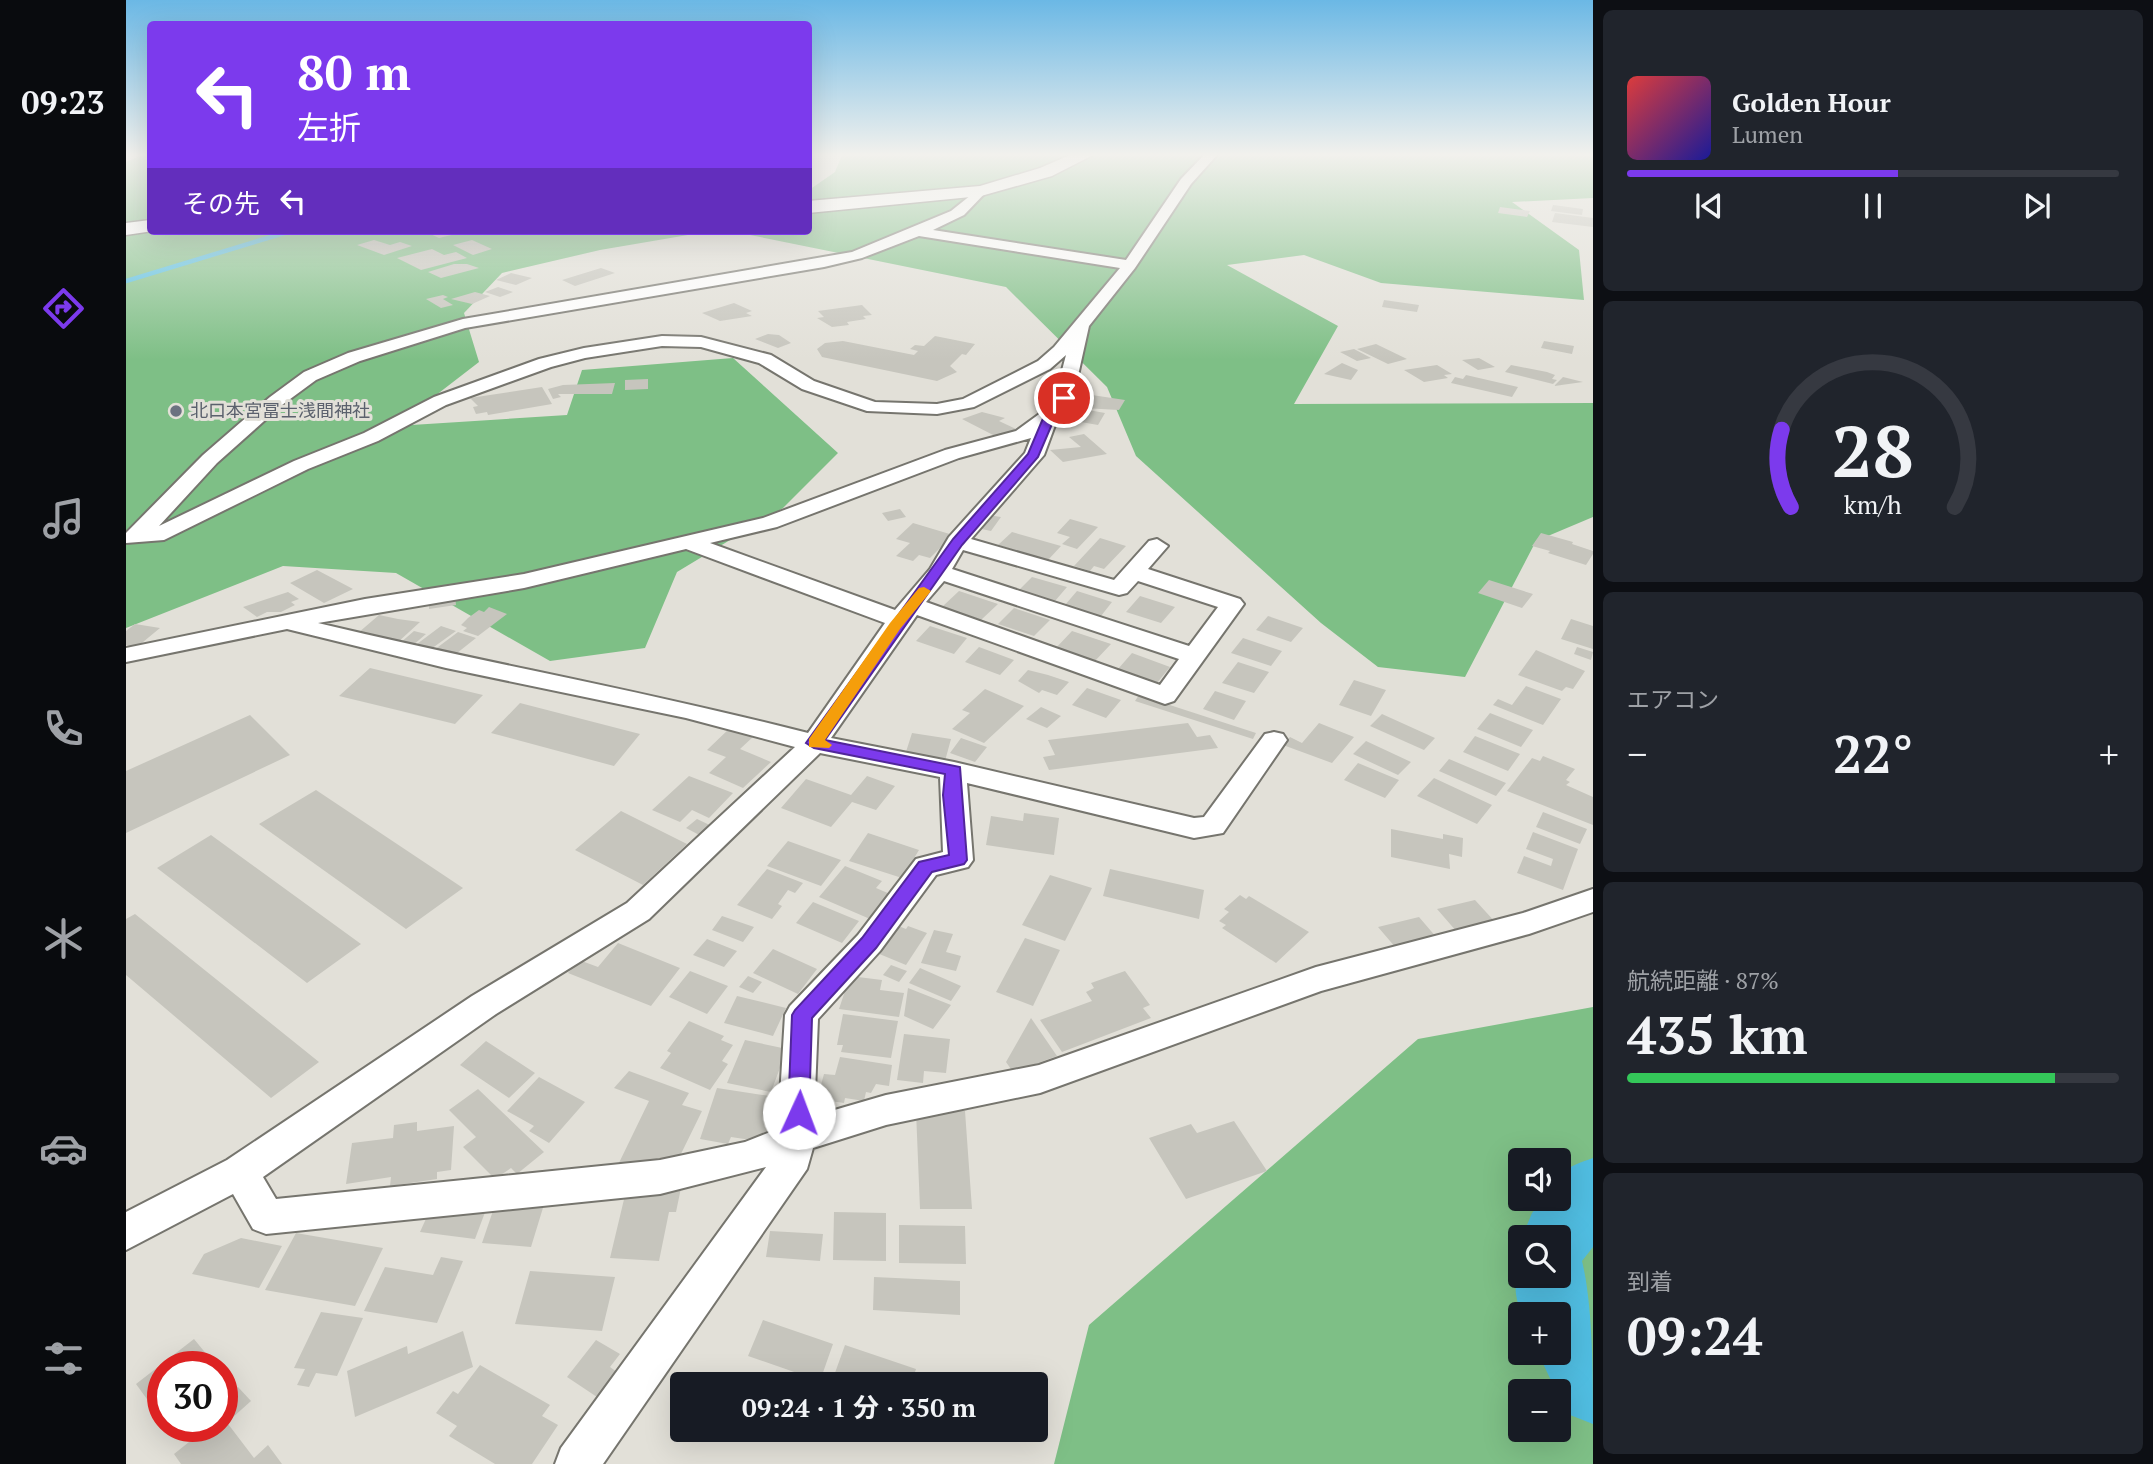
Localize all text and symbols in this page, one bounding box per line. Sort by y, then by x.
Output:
text: 80 m [297,39,411,104]
icon: left [182,49,273,140]
text: 09:23 [21,81,105,123]
text: Golden Hour [1732,85,1891,119]
text: 左折 [297,106,361,148]
text: Lumen [1732,119,1803,150]
icon: left [274,182,312,220]
text: その先 [182,186,260,220]
icon: previous [1690,187,1728,225]
icon: pause [1854,187,1892,225]
icon: next [2018,187,2056,225]
icon: directions [39,284,88,333]
pin [1034,368,1094,428]
icon: arrive [1045,379,1083,417]
place label: 北口本宮冨士浅間神社 [190,398,370,422]
text: 28 [1832,402,1914,499]
marker: 北口本宮冨士浅間神社 [168,403,184,419]
text: km/h [1844,488,1902,521]
icon: music [39,494,88,543]
text: エアコン [1627,684,1719,715]
icon: phone [39,704,88,753]
text: 22° [1833,719,1913,788]
text: − [1627,729,1647,779]
text: + [2099,729,2119,779]
icon: climate [39,914,88,963]
text: 航続距離 · 87% [1627,965,1779,996]
text: 435 km [1627,1000,1808,1069]
position arrow [762,1076,836,1150]
icon: car [39,1124,88,1173]
map controls [1508,1148,1571,1442]
button: sound [1508,1148,1571,1211]
button: search [1508,1225,1571,1288]
text: 到着 [1627,1266,1673,1297]
text: 09:24 [1627,1301,1762,1370]
button: + [1508,1302,1571,1365]
icon: filters [39,1334,88,1383]
speed limit sign: 30 [147,1351,238,1442]
button: − [1508,1379,1571,1442]
text: 09:24 · 1 分 · 350 m [742,1390,976,1424]

